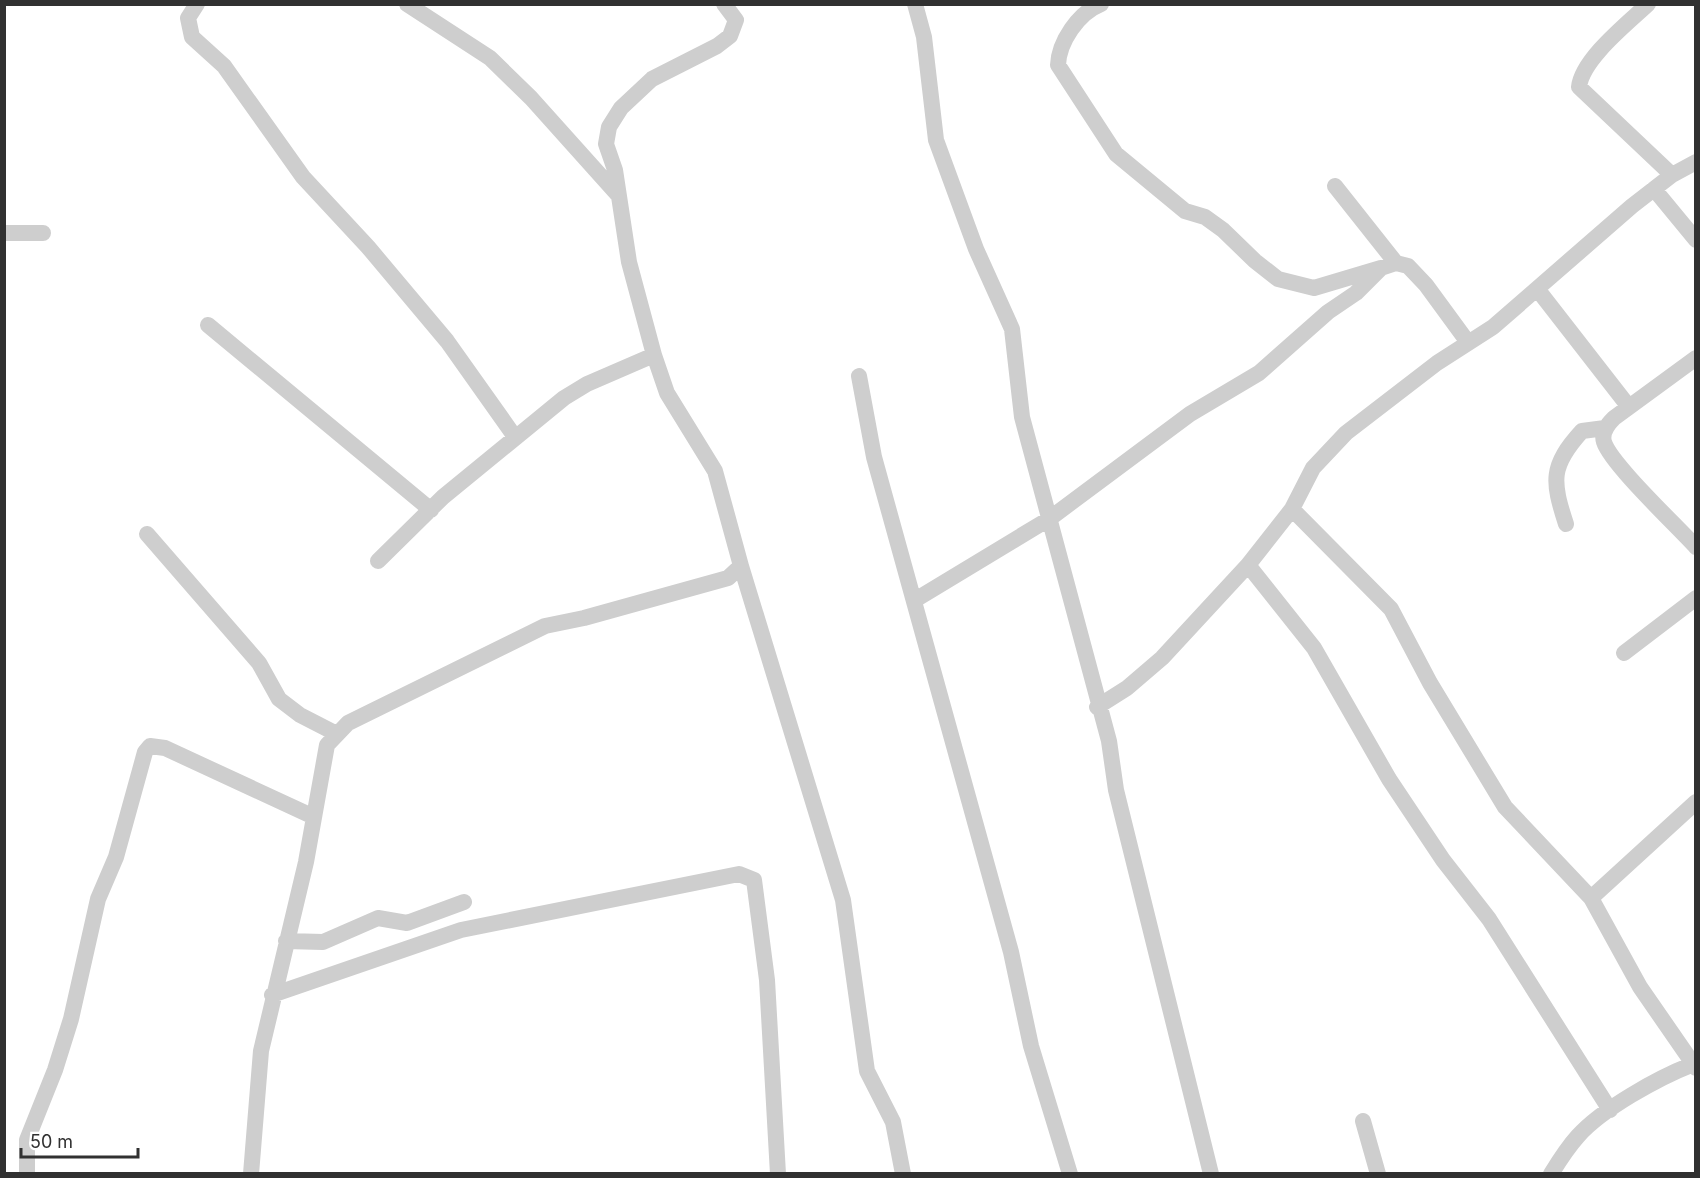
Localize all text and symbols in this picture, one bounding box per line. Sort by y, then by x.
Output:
scale bar [21,1121,138,1159]
text: 50 m [30,1131,73,1152]

